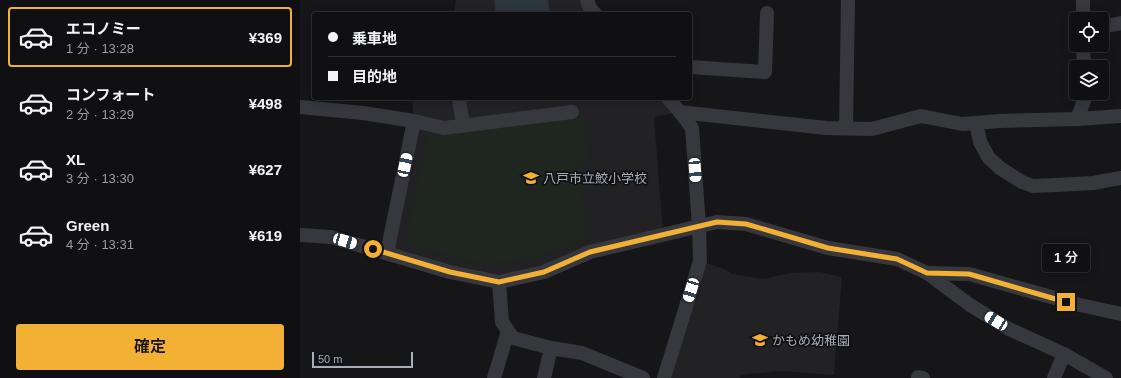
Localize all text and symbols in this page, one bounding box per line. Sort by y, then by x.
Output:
map controls [1069,12,1109,100]
button: locate [1069,12,1109,52]
icon: car [18,19,54,55]
text: エコノミー [66,20,141,37]
text: ¥369 [249,29,282,46]
text: 乗車地 [352,30,397,47]
text: 1 分 · 13:28 [66,41,134,56]
button: layers [1069,60,1109,100]
text: 目的地 [352,68,397,85]
icon: car [18,85,54,121]
text: コンフォート [66,86,156,103]
text: ¥498 [249,95,282,112]
text: 2 分 · 13:29 [66,107,134,122]
icon: car [18,151,54,187]
text: XL [66,151,85,168]
car [397,152,413,178]
car [688,158,702,182]
text: ¥627 [249,161,282,178]
school or university icon: 八戸市立鮫小学校 [522,169,540,187]
text: 3 分 · 13:30 [66,171,134,186]
place label: 八戸市立鮫小学校 [543,171,647,186]
icon: car [18,217,54,253]
text: Green [66,217,109,234]
text: ¥619 [249,227,282,244]
car [332,232,358,250]
text: 4 分 · 13:31 [66,237,134,252]
route start [364,240,382,258]
callout: 1 分 [1042,244,1090,272]
text: 1 分 [1054,250,1078,265]
car [682,277,700,303]
route end [1057,293,1075,311]
car [983,310,1009,332]
button: 確定 [16,324,284,370]
school or university icon: かもめ幼稚園 [751,331,769,349]
place label: かもめ幼稚園 [772,333,850,348]
scale bar [312,350,413,369]
text: 50 m [318,353,342,365]

